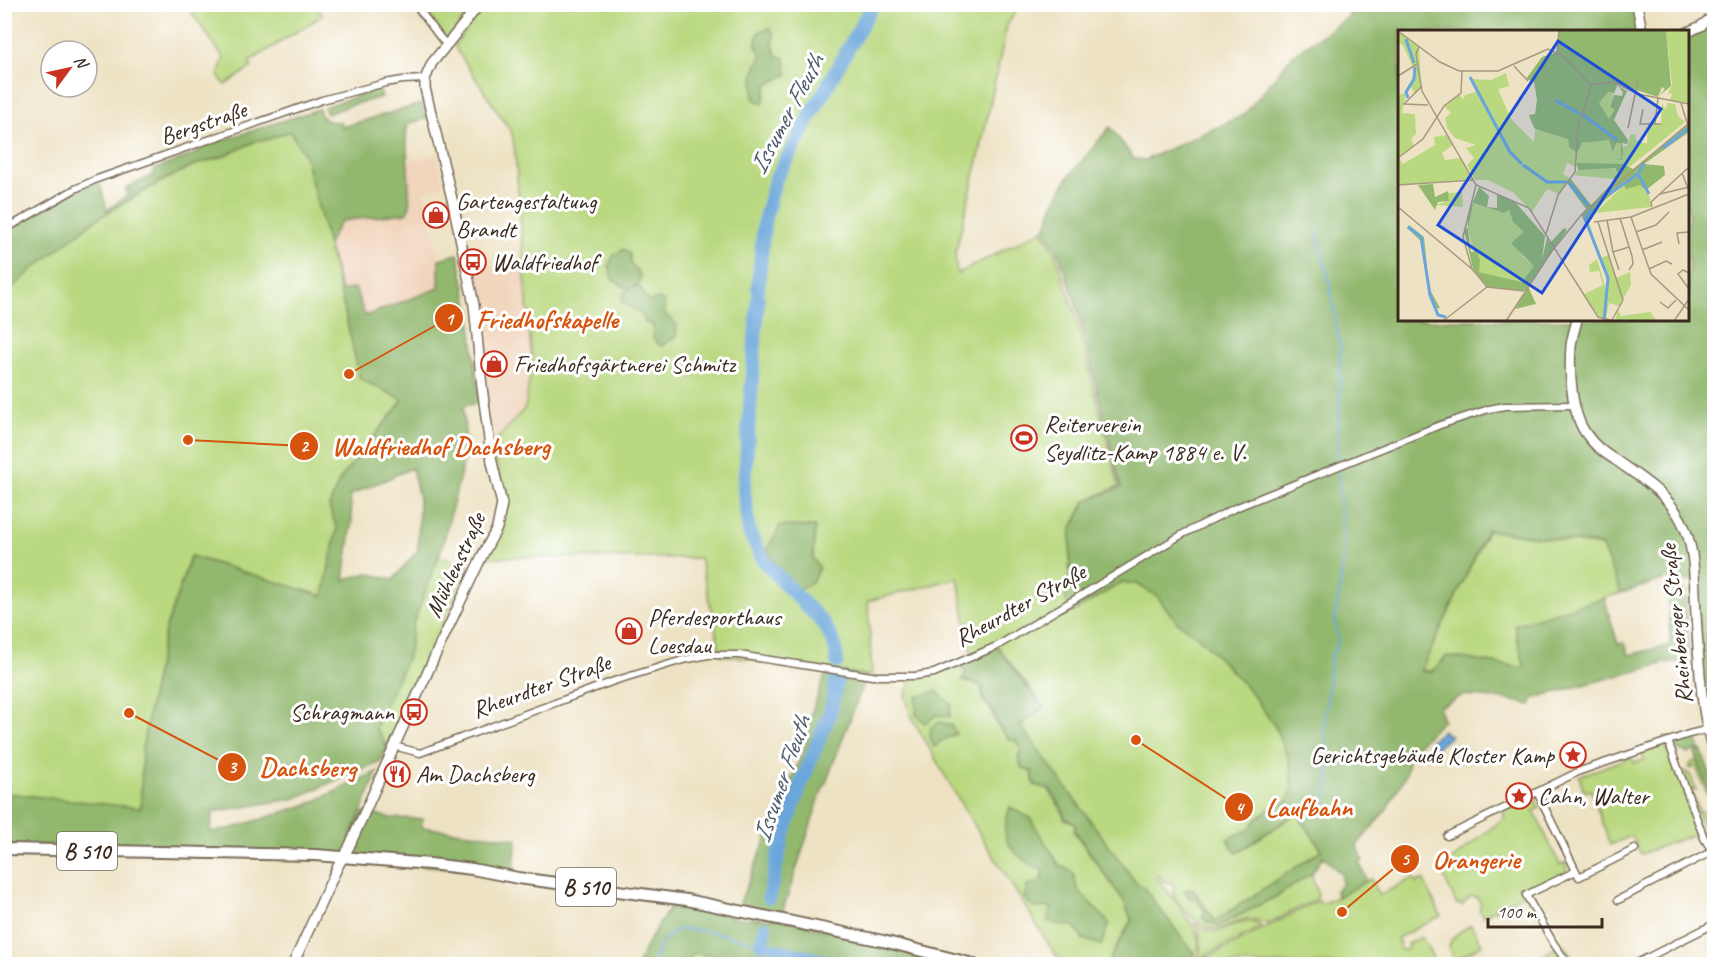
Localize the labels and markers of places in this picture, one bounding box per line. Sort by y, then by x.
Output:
place label: Gartengestaltung Brandt [456,186,598,244]
shop icon: Gartengestaltung Brandt [421,200,451,230]
bus stop icon: Waldfriedhof [458,247,488,277]
place label: Waldfriedhof [492,247,602,277]
callout: Friedhofskapelle [434,296,630,340]
shop icon: Friedhofsgärtnerei Schmitz [479,349,509,379]
place label: Friedhofsgärtnerei Schmitz [514,349,736,379]
place label: Reiterverein Seydlitz-Kamp 1884 e. V. [1044,409,1246,467]
sports icon: Reiterverein Seydlitz-Kamp 1884 e. V. [1009,423,1039,453]
callout: Waldfriedhof Dachsberg [289,424,562,468]
place label: Pferdesporthaus Loesdau [648,602,783,660]
shop icon: Pferdesporthaus Loesdau [614,616,644,646]
place label: Schragmann [290,697,395,727]
bus stop icon: Schragmann [399,697,429,727]
place label: Gerichtsgebäude Kloster Kamp [1311,740,1555,770]
place icon: Gerichtsgebäude Kloster Kamp [1558,740,1588,770]
callout: Dachsberg [217,745,368,789]
restaurant icon: Am Dachsberg [382,759,412,789]
place label: Am Dachsberg [416,759,536,789]
place icon: Cahn, Walter [1504,781,1534,811]
place label: Cahn, Walter [1538,781,1651,811]
callout: Laufbahn [1224,785,1364,829]
callout: Orangerie [1390,837,1532,881]

